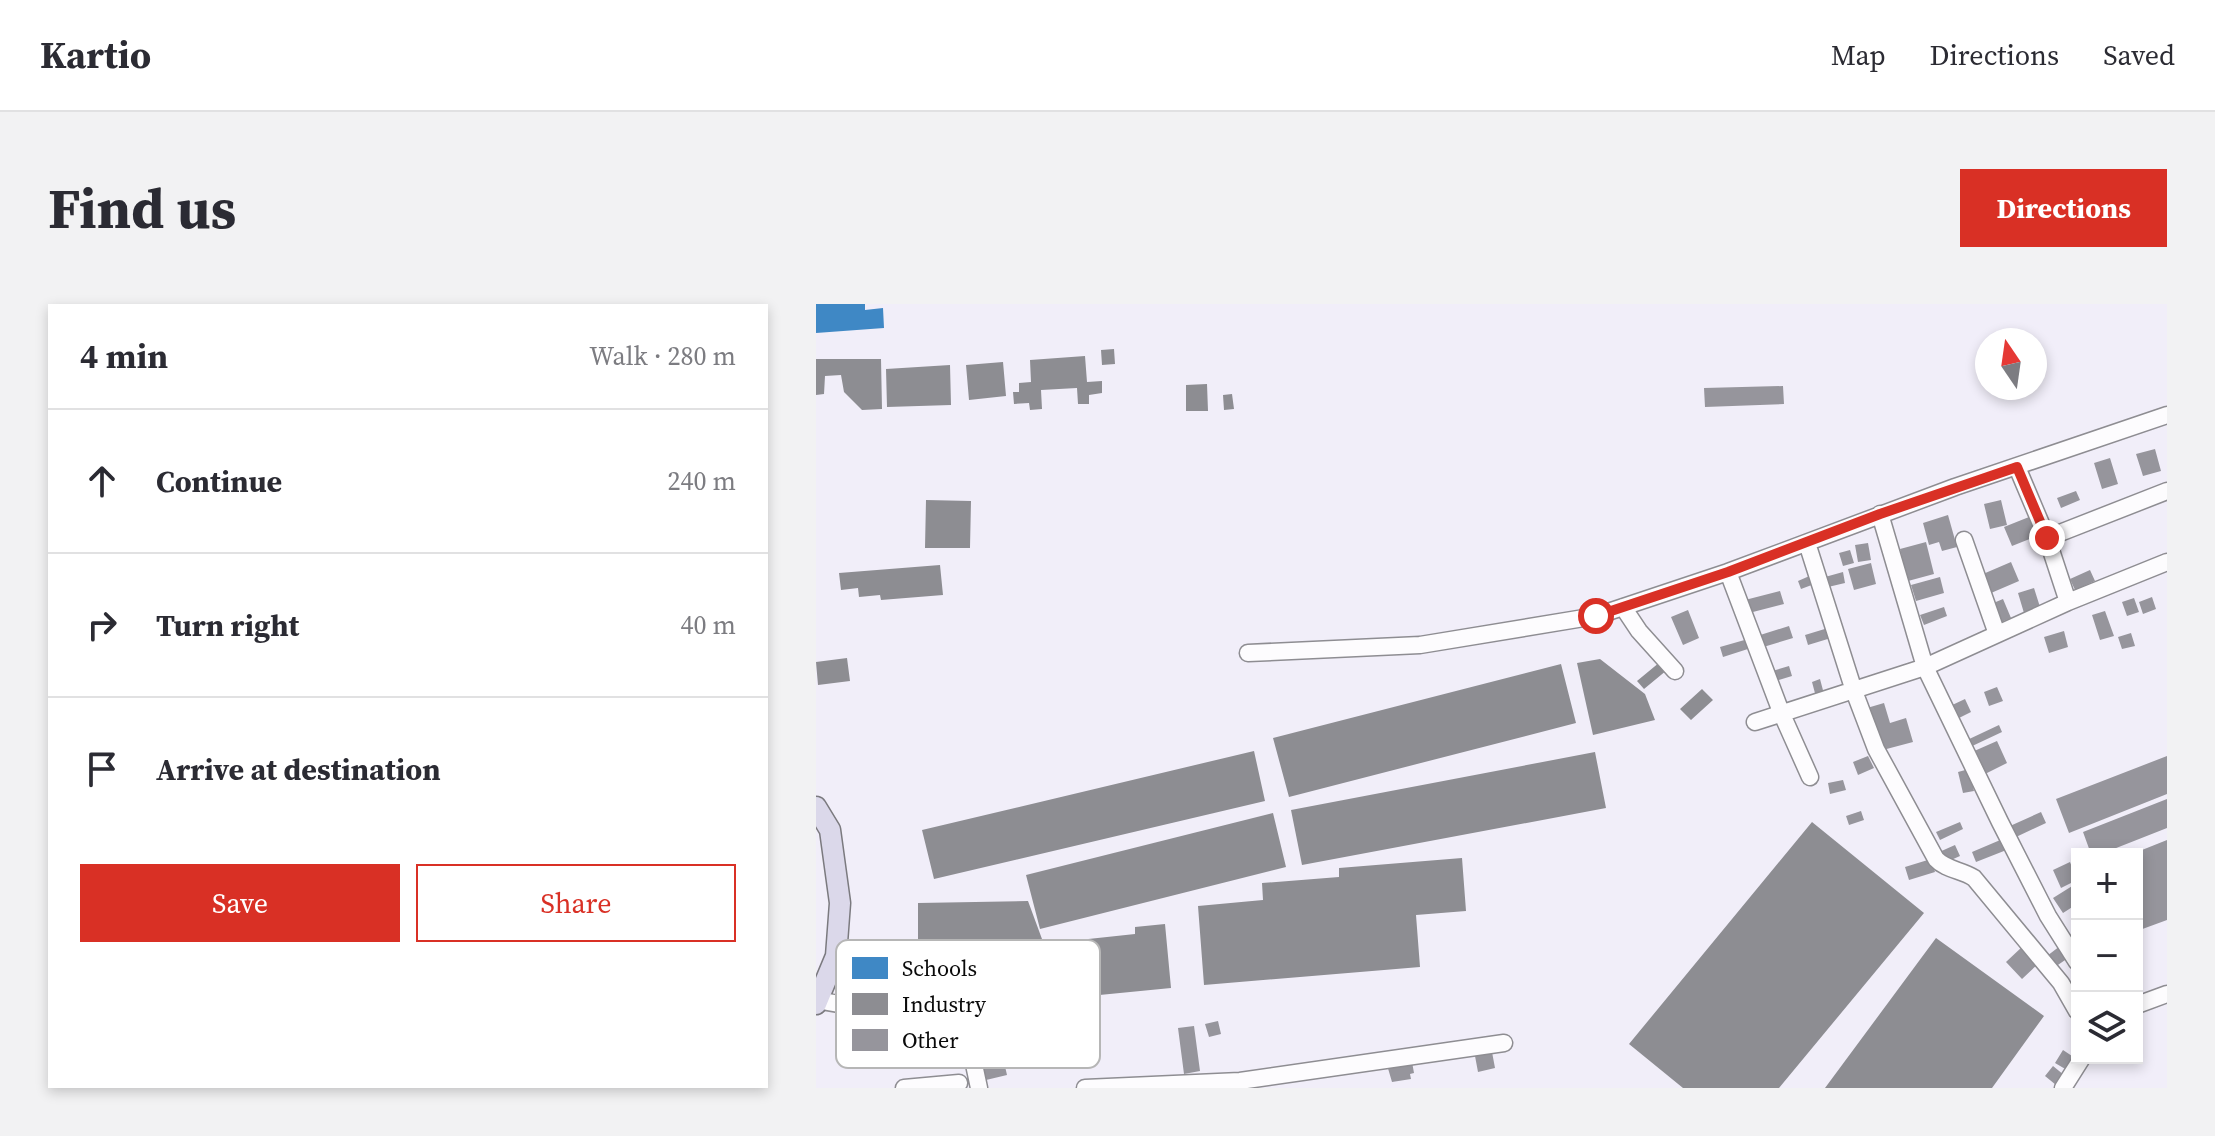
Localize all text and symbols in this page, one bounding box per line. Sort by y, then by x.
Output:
text: Kartio [40,29,151,81]
text: Map [1831,36,1886,74]
text: Directions [1930,36,2059,74]
text: Saved [2103,36,2175,74]
button: Directions [1960,169,2167,247]
text: Find us [48,170,236,247]
north arrow [1975,328,2047,400]
text: 4 min [80,333,168,379]
text: Walk · 280 m [589,338,736,374]
icon: ahead [80,459,124,503]
text: Continue [156,461,282,502]
text: 240 m [668,463,736,499]
route end [2029,520,2065,556]
route start [1578,598,1614,634]
icon: right [80,603,124,647]
text: Turn right [156,605,299,646]
text: 40 m [681,607,736,643]
icon: arrive [80,747,124,791]
text: Arrive at destination [156,749,441,790]
map controls [2071,848,2143,1064]
button: + [2071,848,2143,920]
button: Save [80,864,400,942]
button: Share [416,864,736,942]
button: − [2071,920,2143,992]
legend [836,940,1100,1068]
text: Schools [902,953,977,983]
text: Industry [902,989,987,1019]
button: layers [2071,992,2143,1064]
text: Other [902,1025,959,1055]

